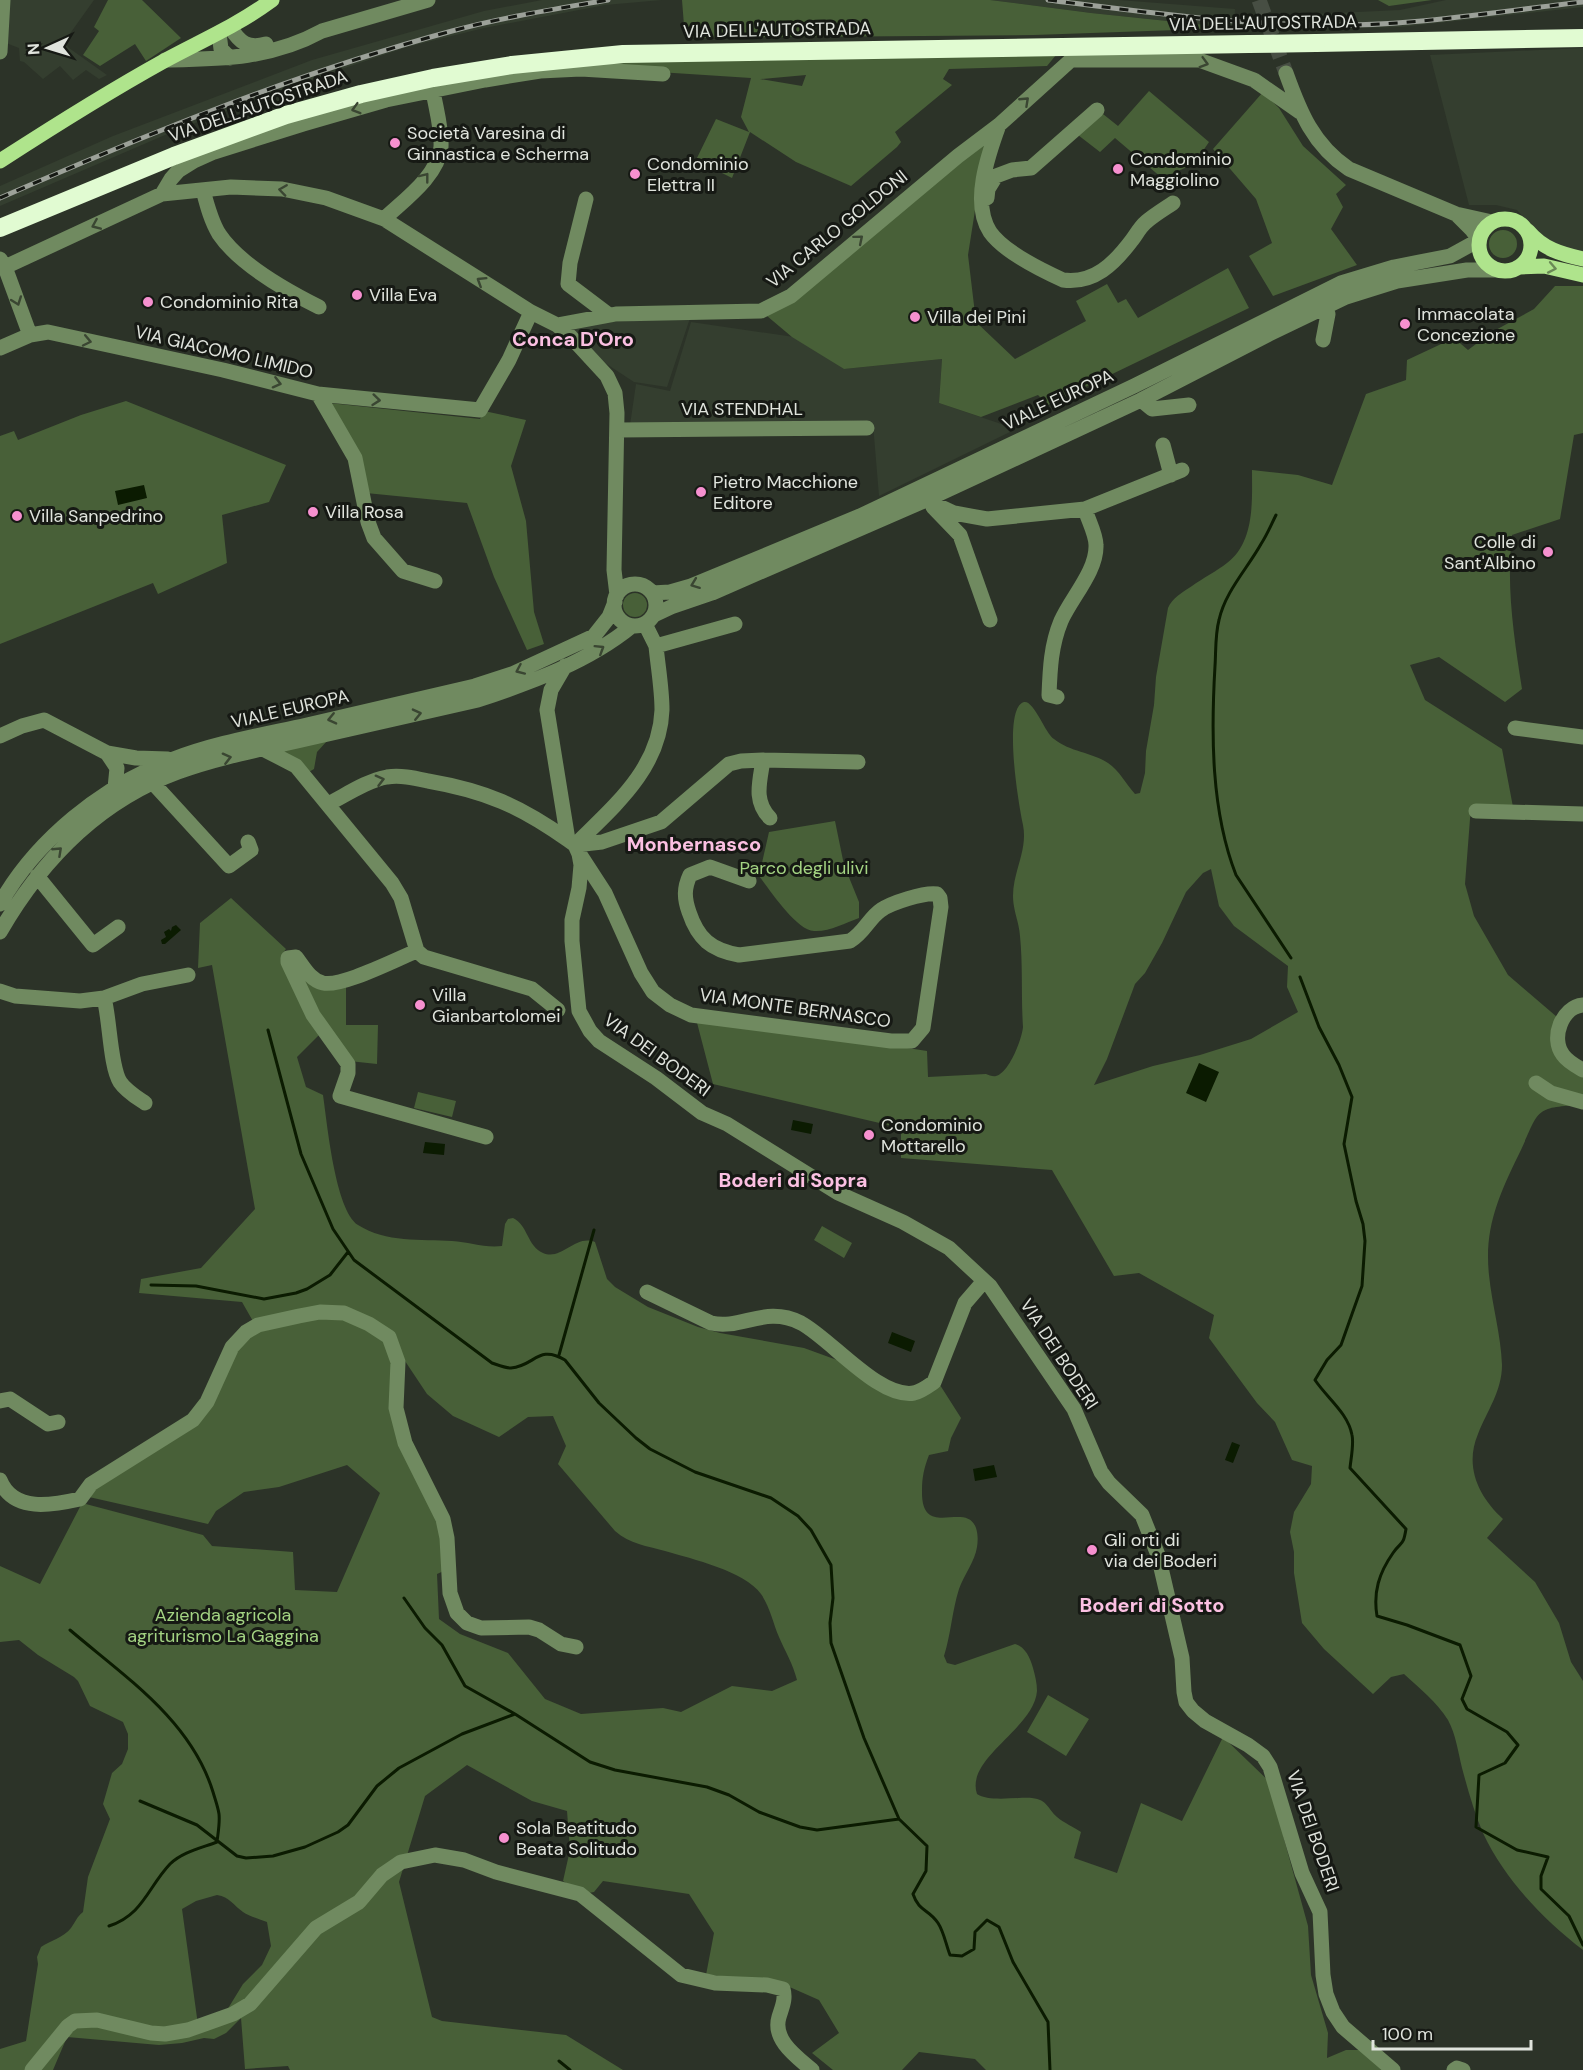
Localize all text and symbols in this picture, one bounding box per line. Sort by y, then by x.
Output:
street label: VIA DELL'AUTOSTRADA [1169,9,1357,37]
street label: VIA DELL'AUTOSTRADA [683,16,871,44]
north arrow [18,18,78,78]
text: N [23,42,44,56]
one-way arrow [1199,56,1209,69]
street label: VIA DELL'AUTOSTRADA [165,64,351,148]
one-way arrow [1019,97,1029,108]
one-way arrow [351,102,362,114]
place label: Società Varesina di Ginnastica e Scherma [407,121,589,166]
marker: Società Varesina di Ginnastica e Scherma [388,136,402,150]
place label: Condominio Maggiolino [1130,147,1232,192]
place label: Condominio Elettra II [647,152,749,197]
marker: Condominio Maggiolino [1111,162,1125,176]
street label: VIA CARLO GOLDONI [761,165,913,293]
marker: Condominio Elettra II [628,167,642,181]
one-way arrow [418,173,429,184]
one-way arrow [279,184,288,196]
one-way arrow [91,218,102,230]
one-way arrow [852,235,863,246]
one-way arrow [1546,261,1556,274]
one-way arrow [477,277,488,288]
place label: Villa Eva [369,283,437,307]
marker: Villa Eva [350,288,364,302]
place label: Condominio Rita [160,290,298,314]
one-way arrow [10,295,23,306]
marker: Condominio Rita [141,295,155,309]
place label: Immacolata Concezione [1417,302,1515,347]
place label: Villa dei Pini [927,305,1026,329]
marker: Villa dei Pini [908,310,922,324]
marker: Immacolata Concezione [1398,317,1412,331]
street label: VIA GIACOMO LIMIDO [133,320,315,384]
district label: Conca D'Oro [512,326,634,352]
one-way arrow [82,333,92,346]
street label: VIALE EUROPA [999,364,1118,436]
one-way arrow [272,376,282,389]
one-way arrow [371,393,381,405]
street label: VIA STENDHAL [681,397,803,421]
place label: Pietro Macchione Editore [713,470,858,515]
marker: Pietro Macchione Editore [694,485,708,499]
place label: Villa Rosa [325,500,404,524]
place label: Villa Sanpedrino [29,504,163,528]
marker: Villa Rosa [306,505,320,519]
marker: Villa Sanpedrino [10,509,24,523]
place label: Colle di Sant'Albino [1444,530,1536,575]
marker: Colle di Sant'Albino [1541,545,1555,559]
one-way arrow [690,577,701,589]
one-way arrow [593,646,604,657]
one-way arrow [516,663,527,675]
street label: VIALE EUROPA [229,684,351,734]
one-way arrow [411,708,421,721]
one-way arrow [327,711,337,724]
one-way arrow [221,753,231,765]
one-way arrow [374,775,385,787]
district label: Monbernasco [627,831,761,857]
one-way arrow [52,847,62,858]
park label: Parco degli ulivi [740,856,868,880]
place label: Villa Gianbartolomei [432,983,561,1028]
street label: VIA MONTE BERNASCO [698,983,892,1033]
marker: Villa Gianbartolomei [413,998,427,1012]
street label: VIA DEI BODERI [599,1008,715,1102]
place label: Condominio Mottarello [881,1113,983,1158]
marker: Condominio Mottarello [862,1128,876,1142]
district label: Boderi di Sopra [718,1167,868,1193]
street label: VIA DEI BODERI [1014,1294,1104,1414]
place label: Gli orti di via dei Boderi [1104,1528,1217,1573]
marker: Gli orti di via dei Boderi [1085,1543,1099,1557]
district label: Boderi di Sotto [1080,1592,1224,1618]
park label: Azienda agricola agriturismo La Gaggina [127,1603,319,1648]
street label: VIA DEI BODERI [1281,1767,1345,1895]
place label: Sola Beatitudo Beata Solitudo [516,1816,637,1861]
marker: Sola Beatitudo Beata Solitudo [497,1831,511,1845]
scale bar [1373,2013,1530,2051]
text: 100 m [1382,2022,1433,2046]

